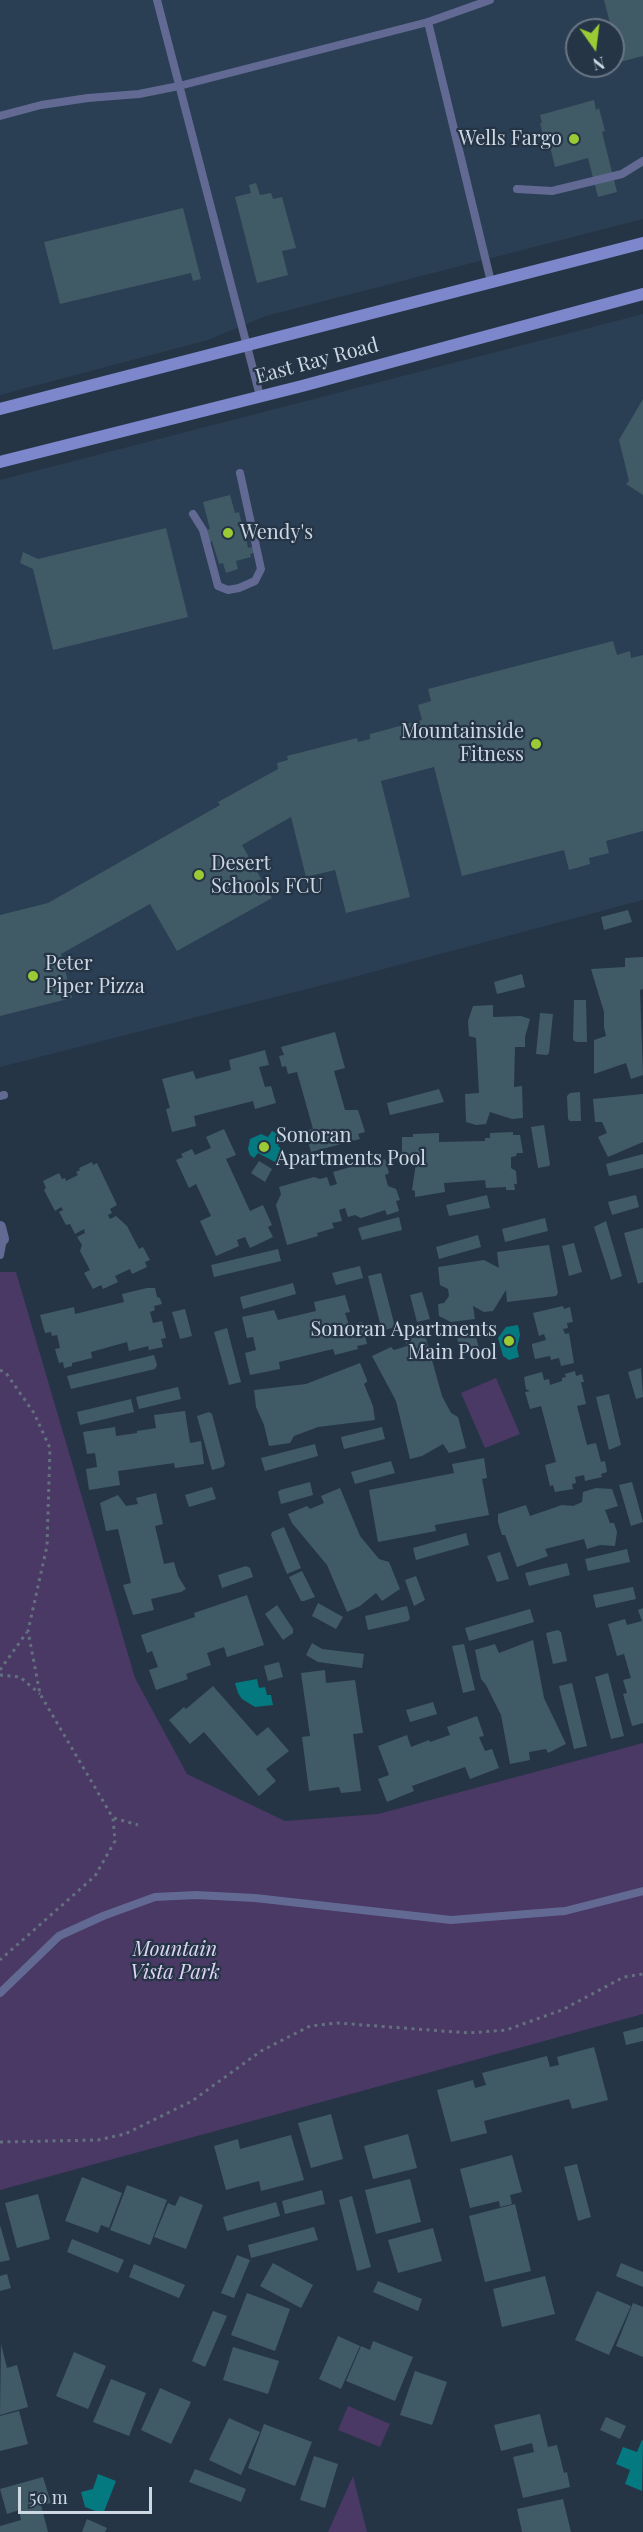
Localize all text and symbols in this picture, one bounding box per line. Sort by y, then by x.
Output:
north arrow [565,18,625,78]
text: N [591,52,607,76]
place label: Wells Fargo [459,127,562,151]
marker: Wells Fargo [567,132,581,146]
street label: East Ray Road [253,333,381,389]
place label: Wendy's [240,521,313,545]
marker: Wendy's [221,526,235,540]
place label: Mountainside Fitness [401,720,524,767]
marker: Mountainside Fitness [529,737,543,751]
place label: Desert Schools FCU [211,852,323,899]
marker: Desert Schools FCU [192,868,206,882]
place label: Peter Piper Pizza [45,952,145,999]
marker: Peter Piper Pizza [26,969,40,983]
place label: Sonoran Apartments Pool [276,1124,426,1171]
marker: Sonoran Apartments Pool [257,1140,271,1154]
place label: Sonoran Apartments Main Pool [311,1318,497,1365]
marker: Sonoran Apartments Main Pool [502,1334,516,1348]
park label: Mountain Vista Park [130,1938,220,1985]
scale bar [21,2475,154,2513]
text: 50 m [29,2485,68,2509]

